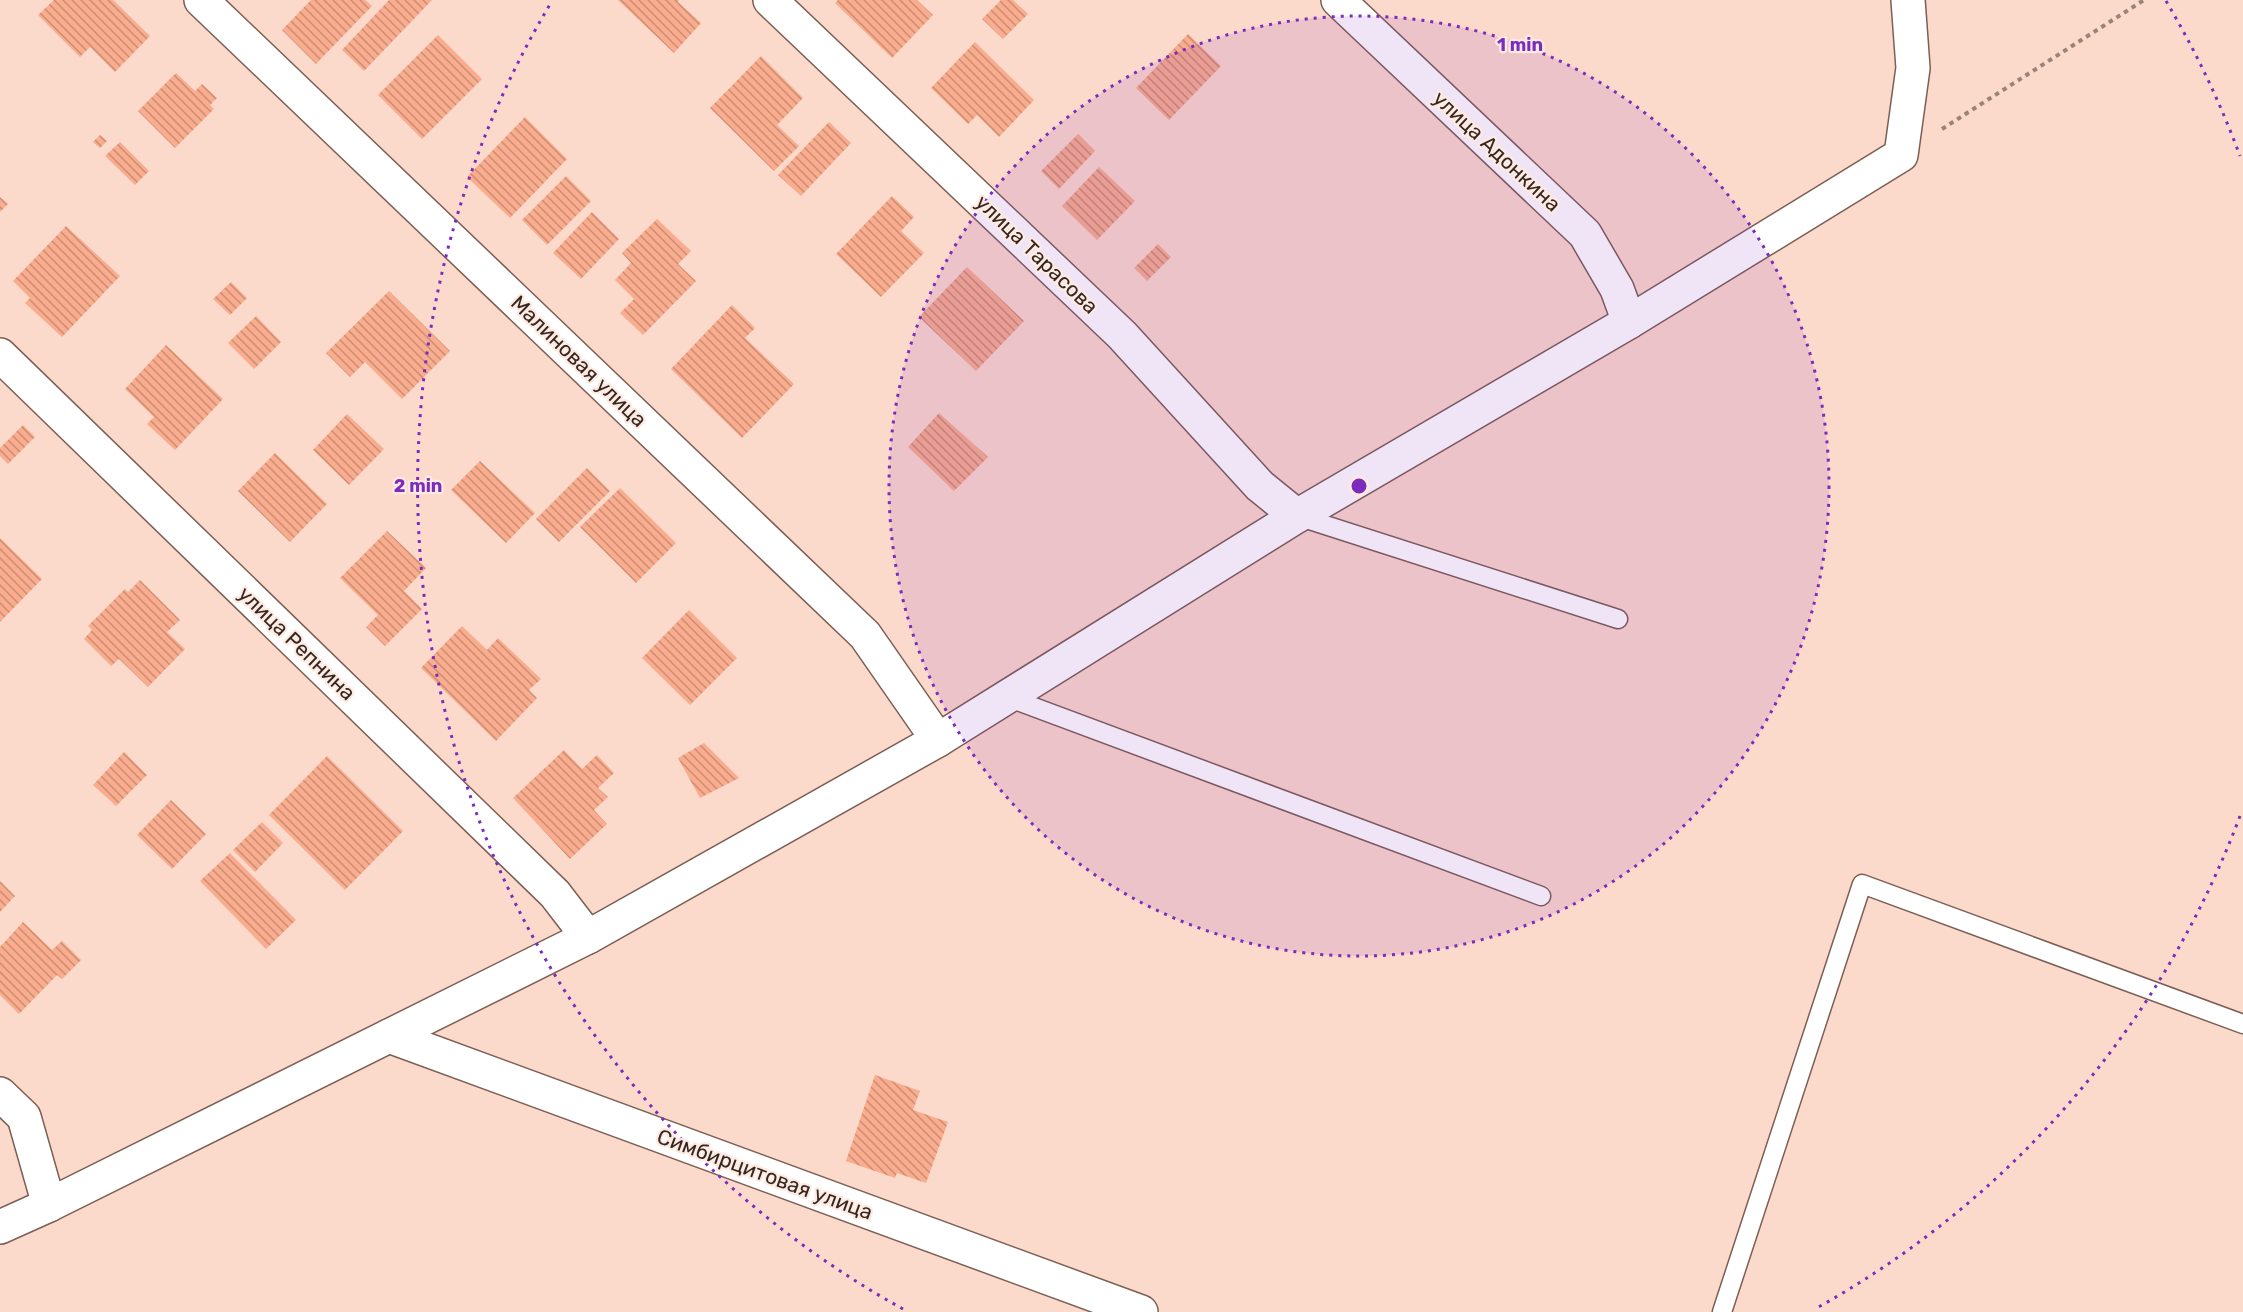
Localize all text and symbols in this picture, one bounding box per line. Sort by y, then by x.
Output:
text: 1 min [1497,34,1543,56]
street label: улица Адонкина [1428,85,1566,217]
street label: улица Тарасова [971,189,1103,319]
street label: Малиновая улица [506,290,652,432]
text: 2 min [394,475,442,497]
centre of rings [1349,476,1369,496]
street label: улица Репнина [233,581,361,705]
street label: Симбирцитовая улица [654,1123,876,1225]

